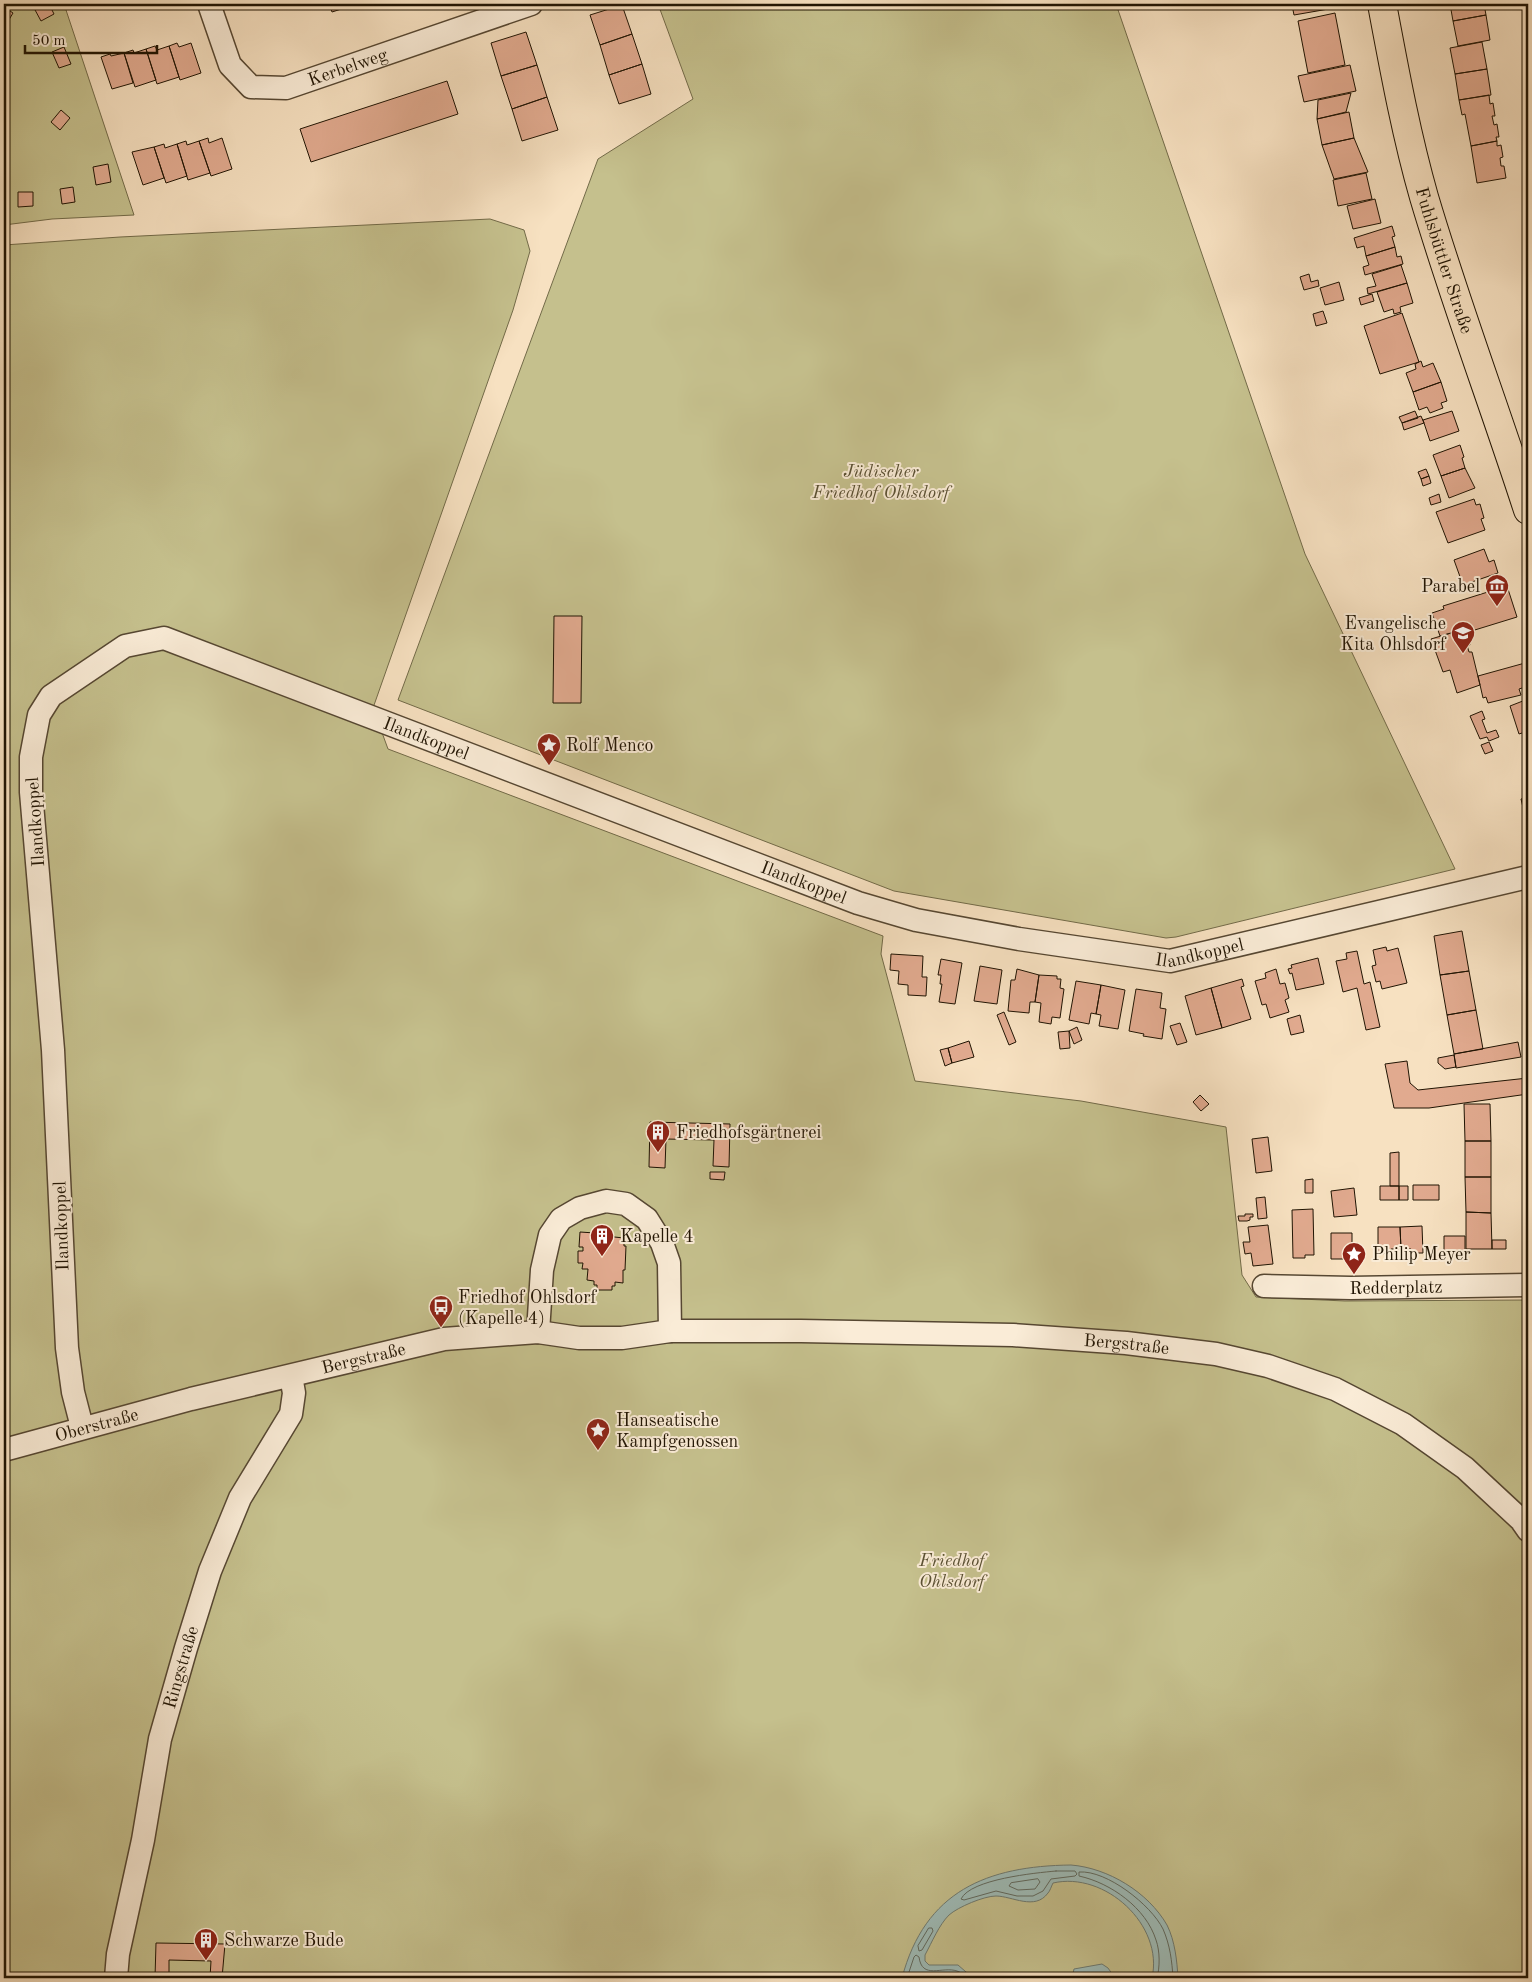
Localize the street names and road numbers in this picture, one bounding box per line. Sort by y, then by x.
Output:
street label: Kerbelweg [306,46,390,90]
street label: Fuhlsbüttler Straße [1412,185,1475,336]
street label: Ilandkoppel [381,715,471,764]
street label: Ilandkoppel [24,776,48,867]
street label: Ilandkoppel [758,859,849,908]
street label: Ilandkoppel [1154,936,1246,971]
street label: Ilandkoppel [51,1181,73,1271]
street label: Redderplatz [1349,1278,1443,1298]
street label: Bergstraße [1083,1332,1170,1358]
street label: Bergstraße [320,1340,408,1378]
street label: Oberstraße [53,1406,141,1446]
street label: Ringstraße [161,1624,202,1711]

